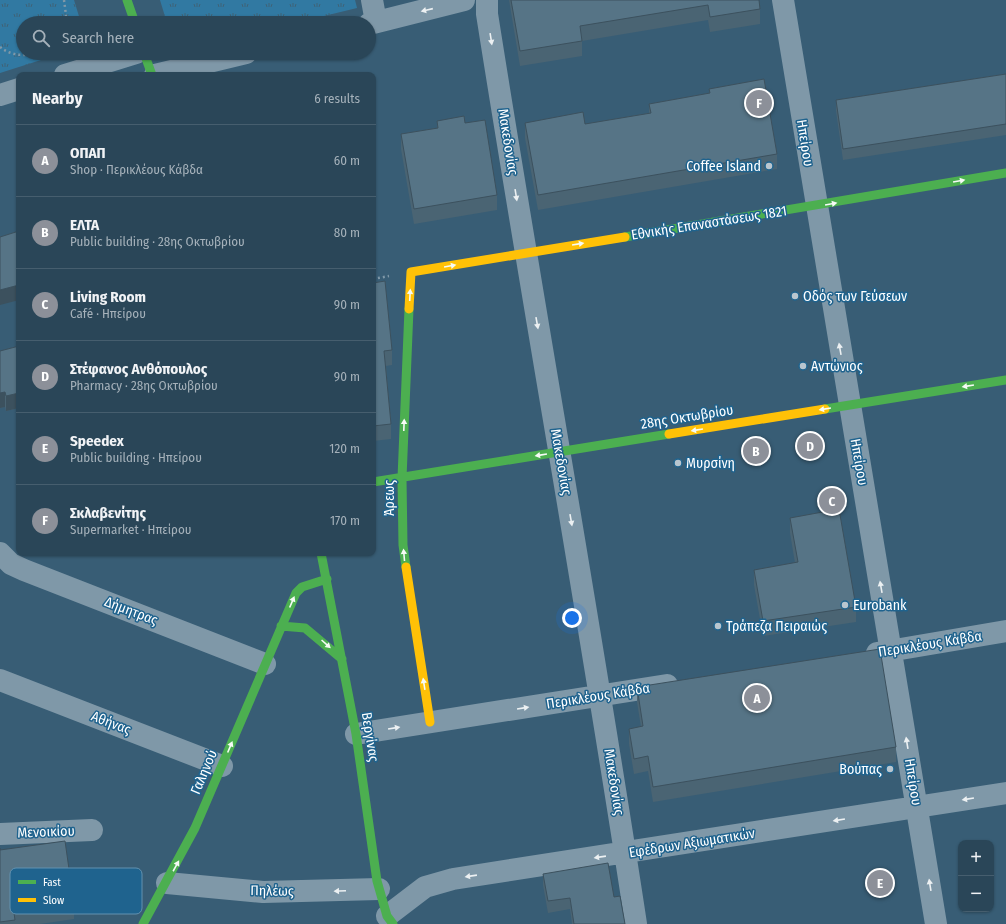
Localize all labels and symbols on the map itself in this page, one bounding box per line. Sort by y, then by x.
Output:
one-way arrow [420,7,432,13]
one-way arrow [488,33,494,45]
pin: F [746,88,772,118]
street label: Μακεδονίας [494,107,522,177]
street label: Ηπείρου [793,118,817,168]
place label: Coffee Island [686,158,761,175]
marker: Coffee Island [764,161,774,171]
one-way arrow [953,178,965,184]
one-way arrow [513,189,519,201]
one-way arrow [825,200,837,206]
street label: Εθνικής Επαναστάσεως 1821 [630,202,788,244]
one-way arrow [572,241,584,247]
one-way arrow [444,262,456,268]
one-way arrow [407,288,413,301]
place label: Οδός των Γεύσεων [803,288,907,305]
marker: Οδός των Γεύσεων [790,291,800,301]
one-way arrow [534,317,540,329]
one-way arrow [837,343,843,355]
place label: Αντώνιος [811,358,863,375]
marker: Αντώνιος [798,361,808,371]
one-way arrow [961,383,974,389]
street label: 28ης Οκτωβρίου [640,401,734,433]
one-way arrow [819,406,831,412]
one-way arrow [401,419,408,431]
street label: Μακεδονίας [547,427,575,497]
one-way arrow [691,427,703,433]
pin: D [797,431,823,461]
pin: B [743,436,769,466]
street label: Ηπείρου [847,437,871,487]
one-way arrow [535,452,547,458]
place label: Μυρσίνη [686,455,735,472]
marker: Μυρσίνη [673,458,683,468]
street label: Άρεως [381,480,398,516]
pin: C [819,486,845,516]
one-way arrow [568,514,574,526]
one-way arrow [401,549,408,561]
one-way arrow [878,581,884,594]
street label: Δήμητρας [102,593,160,629]
one-way arrow [289,595,295,607]
place label: Eurobank [853,597,907,614]
marker: Eurobank [840,600,850,610]
your location [562,608,582,628]
place label: Τράπεζα Πειραιώς [726,618,827,635]
marker: Τράπεζα Πειραιώς [713,621,723,631]
street label: Περικλέους Κάβδα [877,627,983,661]
one-way arrow [320,639,331,648]
one-way arrow [421,678,427,690]
street label: Περικλέους Κάβδα [545,679,651,713]
pin: A [744,683,770,713]
one-way arrow [517,705,529,711]
street label: Αθήνας [89,708,133,738]
street label: Βεργίνας [358,711,382,763]
one-way arrow [388,725,400,731]
one-way arrow [904,737,910,749]
one-way arrow [227,742,233,753]
street label: Γαληνού [187,747,221,797]
street label: Μακεδονίας [600,747,628,817]
street label: Ηπείρου [901,757,925,807]
place label: Βούπας [839,761,882,778]
marker: Βούπας [885,764,895,774]
one-way arrow [961,796,974,802]
one-way arrow [833,817,845,823]
street label: Μενοικίου [17,823,75,841]
street label: Εφέδρων Αξιωματικών [628,825,756,861]
one-way arrow [594,854,606,860]
one-way arrow [173,860,179,871]
legend [10,868,142,914]
pin: E [867,868,893,898]
one-way arrow [465,873,477,879]
text: Fast [43,876,61,889]
one-way arrow [927,879,933,892]
street label: Πηλέως [250,882,294,900]
one-way arrow [333,888,346,894]
text: Slow [43,894,64,907]

